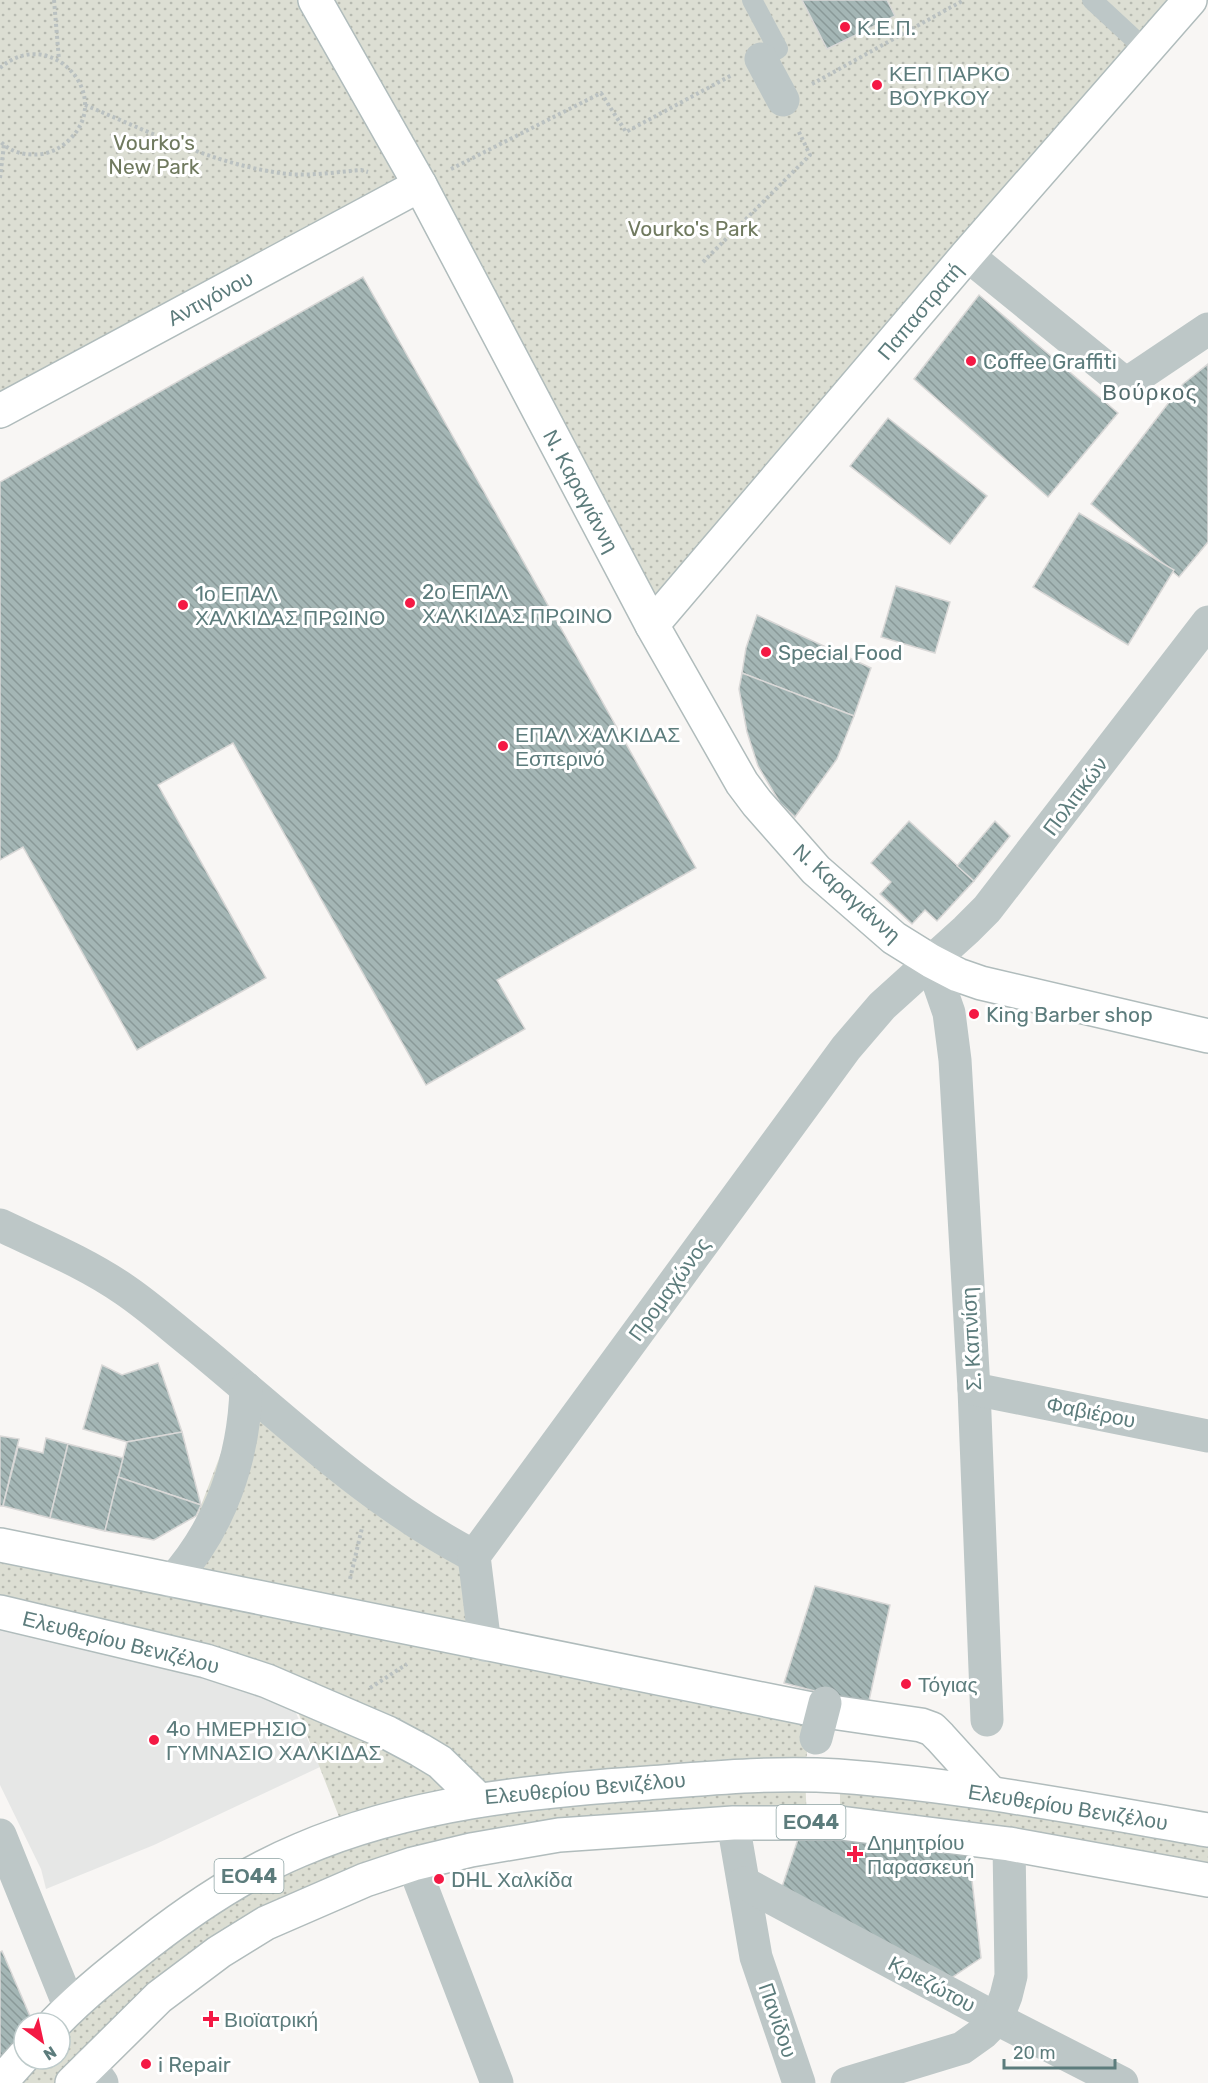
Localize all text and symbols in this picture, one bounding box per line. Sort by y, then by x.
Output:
place label: Κ.Ε.Π. [857,15,916,40]
marker: Κ.Ε.Π. [838,20,852,34]
place label: ΚΕΠ ΠΑΡΚΟ ΒΟΥΡΚΟΥ [889,61,1010,110]
marker: ΚΕΠ ΠΑΡΚΟ ΒΟΥΡΚΟΥ [870,78,884,92]
park label: Vourko's New Park [108,130,200,179]
park label: Vourko's Park [628,216,759,241]
street label: Παπαστρατή [872,257,968,365]
street label: Αντιγόνου [163,265,257,331]
place label: Coffee Graffiti [983,349,1117,374]
marker: Coffee Graffiti [964,354,978,368]
district label: Βούρκος [1102,379,1198,406]
street label: Ν. Καραγιάννη [538,425,624,557]
place label: 2ο ΕΠΑΛ ΧΑΛΚΙΔΑΣ ΠΡΩΙΝΟ [422,579,612,628]
place label: 1ο ΕΠΑΛ ΧΑΛΚΙΔΑΣ ΠΡΩΙΝΟ [195,581,385,630]
marker: 2ο ΕΠΑΛ ΧΑΛΚΙΔΑΣ ΠΡΩΙΝΟ [403,596,417,610]
marker: 1ο ΕΠΑΛ ΧΑΛΚΙΔΑΣ ΠΡΩΙΝΟ [176,598,190,612]
place label: Special Food [778,640,902,665]
marker: Special Food [759,645,773,659]
place label: ΕΠΑΛ ΧΑΛΚΙΔΑΣ Εσπερινό [515,722,680,771]
marker: ΕΠΑΛ ΧΑΛΚΙΔΑΣ Εσπερινό [496,739,510,753]
street label: Πολιτικών [1037,752,1113,840]
street label: Ν. Καραγιάννη [788,838,906,948]
place label: King Barber shop [986,1002,1153,1027]
marker: King Barber shop [967,1007,981,1021]
street label: Προμαχώνος [623,1232,715,1346]
street label: Σ. Καπνίση [956,1287,986,1391]
street label: Φαβιέρου [1044,1391,1138,1433]
street label: Ελευθερίου Βενιζέλου [20,1605,222,1679]
place label: Τόγιας [918,1672,978,1697]
marker: Τόγιας [899,1677,913,1691]
place label: 4ο ΗΜΕΡΗΣΙΟ ΓΥΜΝΑΣΙΟ ΧΑΛΚΙΔΑΣ [166,1716,381,1765]
marker: 4ο ΗΜΕΡΗΣΙΟ ΓΥΜΝΑΣΙΟ ΧΑΛΚΙΔΑΣ [147,1733,161,1747]
street label: Ελευθερίου Βενιζέλου [483,1767,687,1809]
street label: Ελευθερίου Βενιζέλου [966,1779,1170,1835]
road number: ΕΟ44 [776,1805,846,1839]
place label: Δημητρίου Παρασκευή [867,1830,974,1879]
marker: Δημητρίου Παρασκευή [848,1847,862,1861]
road number: ΕΟ44 [214,1859,284,1893]
place label: DHL Χαλκίδα [451,1867,573,1892]
marker: DHL Χαλκίδα [432,1872,446,1886]
street label: Κριεζώτου [884,1951,980,2017]
street label: Πανίδου [754,1979,802,2061]
place label: Βιοϊατρική [224,2007,318,2032]
marker: Βιοϊατρική [202,2010,220,2028]
north arrow [12,2011,72,2071]
scale bar [1004,2032,1115,2070]
text: N [40,2042,60,2064]
text: 20 m [1013,2042,1055,2064]
place label: i Repair [158,2052,231,2077]
marker: i Repair [139,2057,153,2071]

